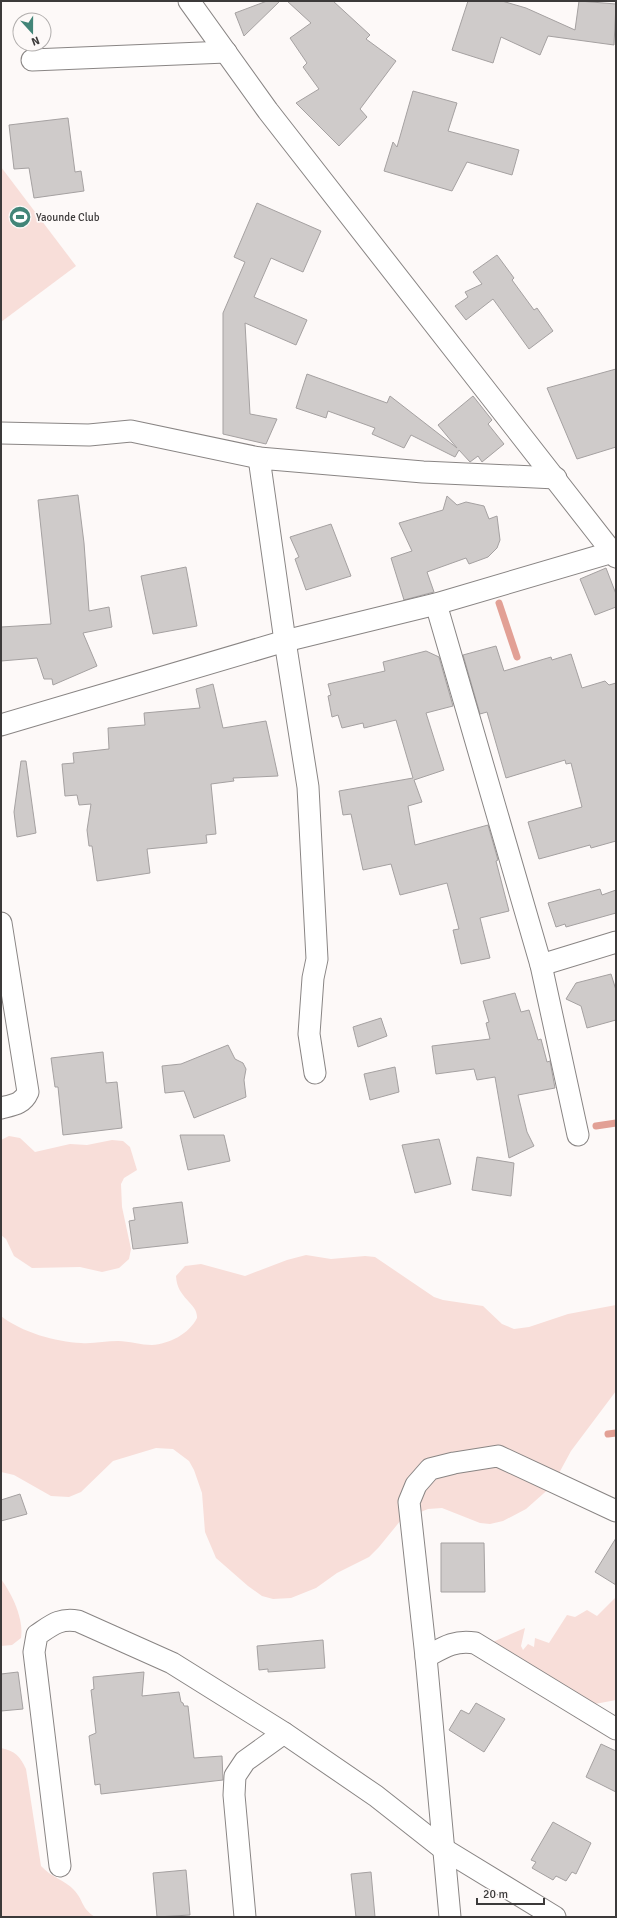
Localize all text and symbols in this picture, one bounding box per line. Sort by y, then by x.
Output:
north arrow [12,12,52,52]
text: N [30,33,41,48]
sports icon: Yaounde Club [7,204,33,230]
place label: Yaounde Club [36,211,100,224]
scale bar [477,1880,544,1906]
text: 20 m [483,1887,508,1902]

